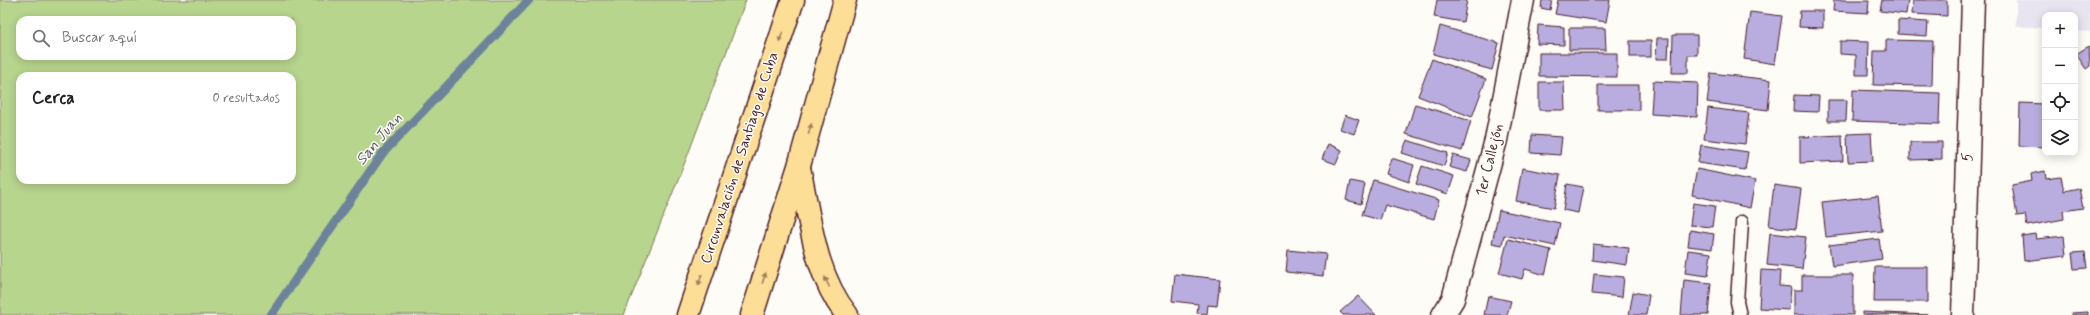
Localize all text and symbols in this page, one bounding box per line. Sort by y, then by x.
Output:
map controls [2042,12,2078,156]
button: + [2042,12,2078,48]
search box [16,16,296,60]
icon: search [30,27,52,49]
text: Buscar aquí [62,28,137,48]
one-way arrow [777,31,783,43]
button: − [2042,48,2078,84]
street label: Circunvalación de Santiago de Cuba [696,50,784,266]
button: locate [2042,84,2078,120]
text: Cerca [32,87,75,109]
text: 0 resultados [212,90,280,107]
water label: San Juan [351,108,407,170]
button: layers [2042,120,2078,156]
street label: 1er Callejón [1471,122,1509,198]
one-way arrow [807,123,813,135]
street label: 5 [1958,152,1978,162]
one-way arrow [761,271,767,283]
one-way arrow [696,274,702,286]
one-way arrow [824,276,830,287]

